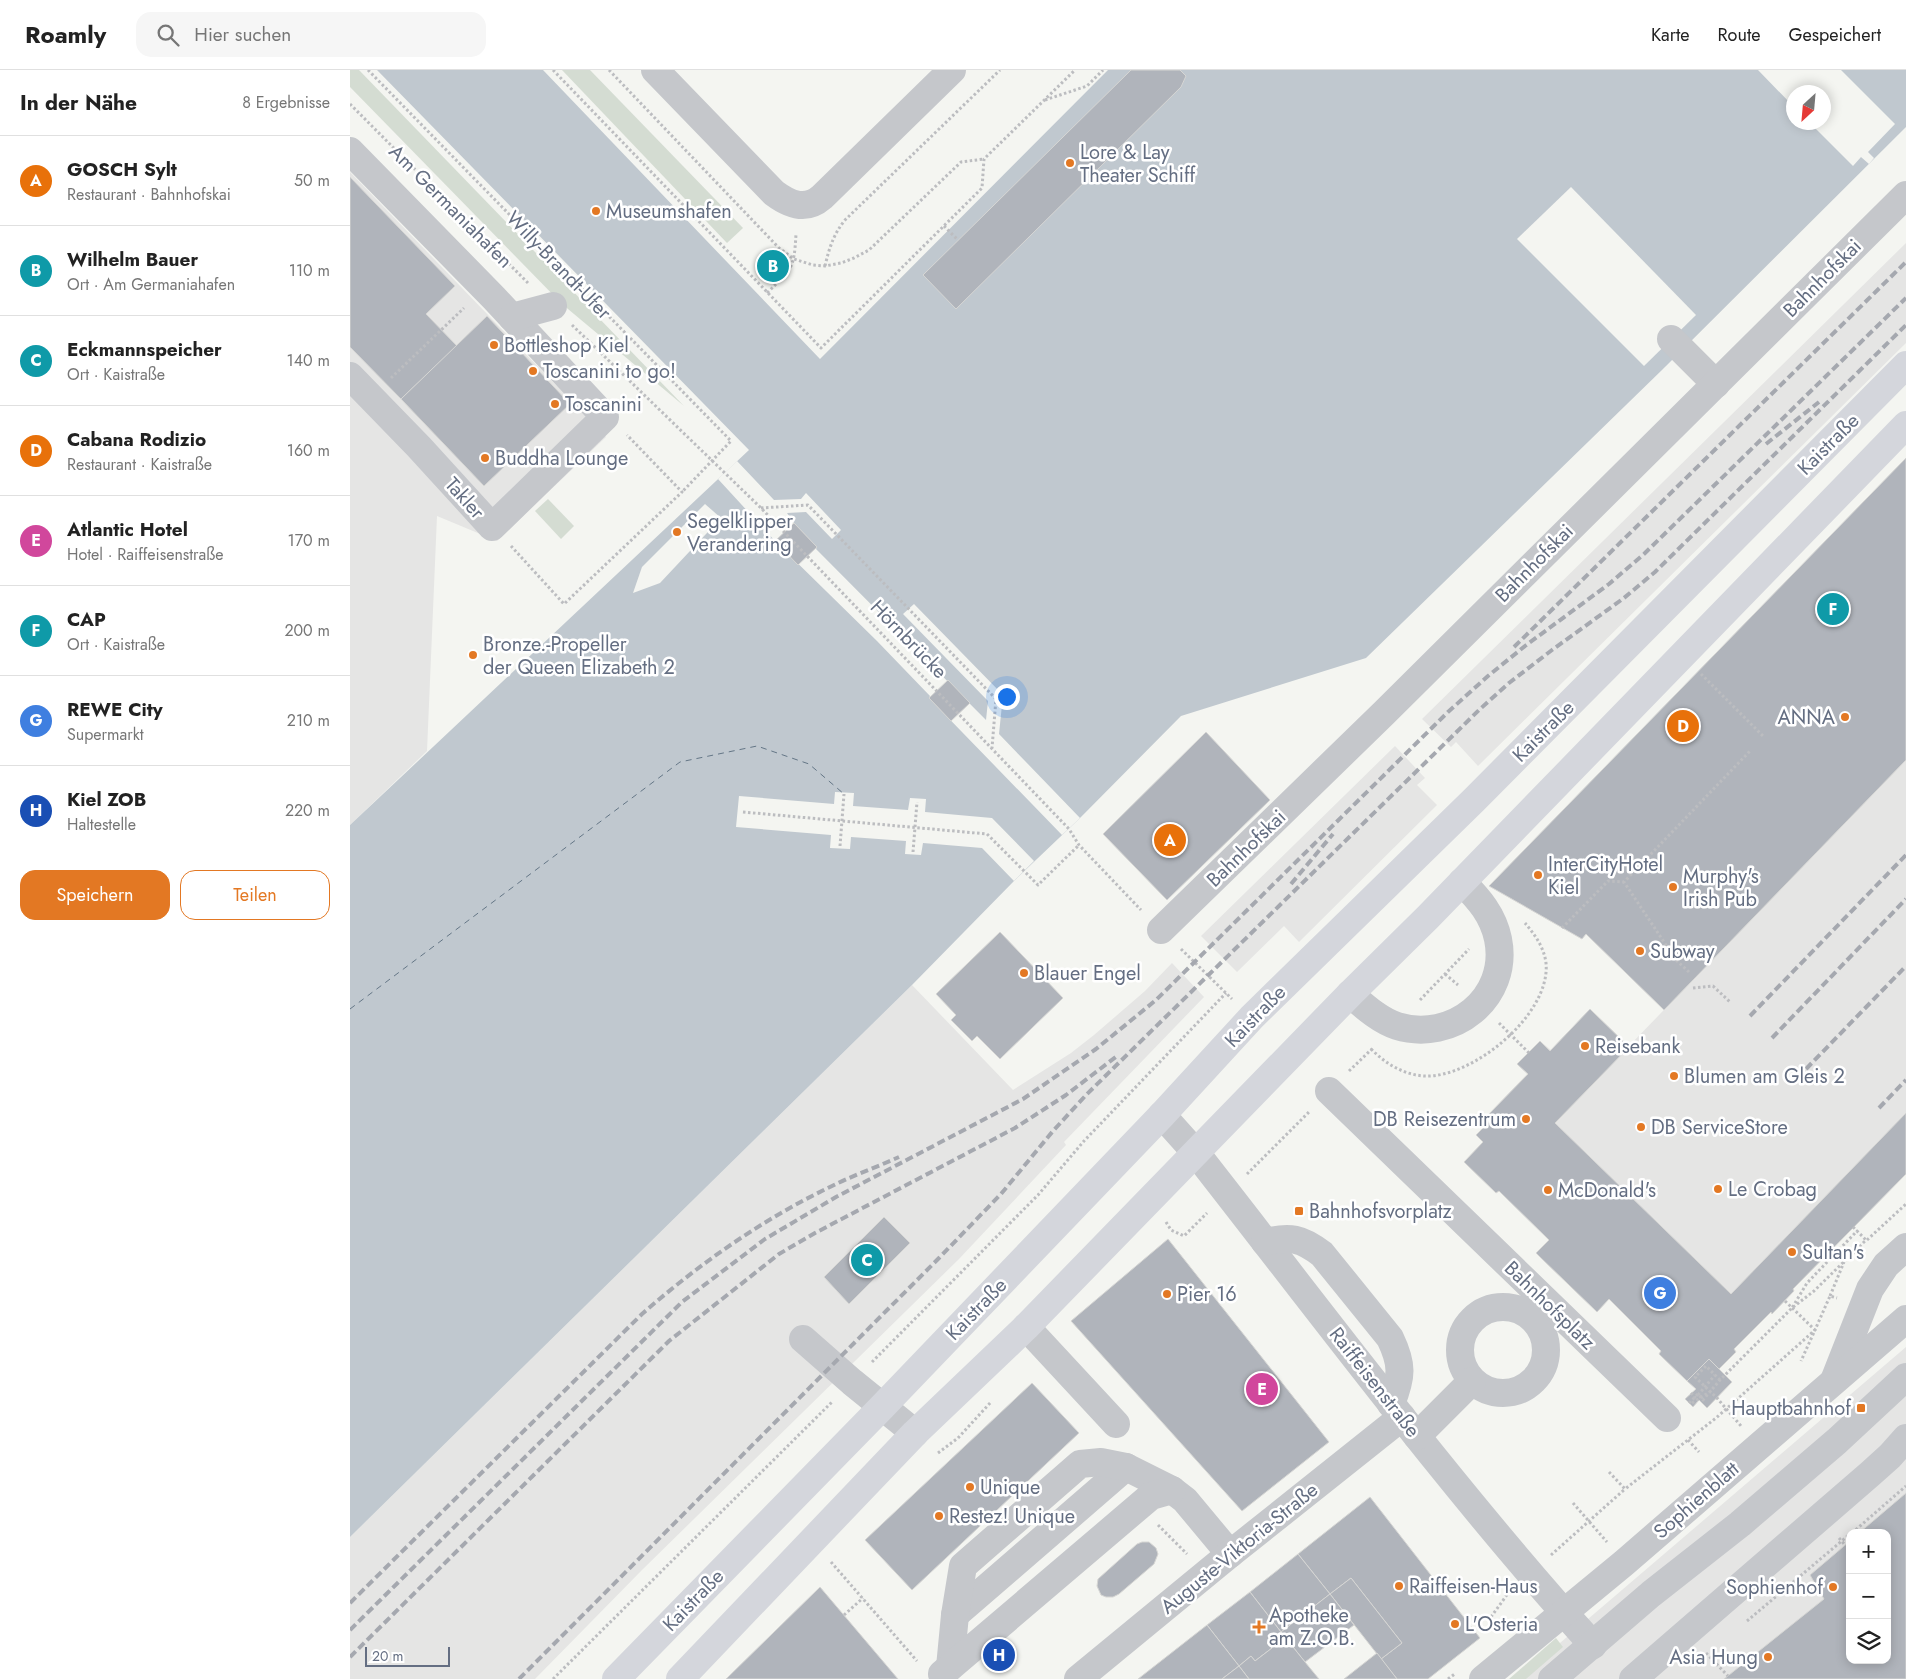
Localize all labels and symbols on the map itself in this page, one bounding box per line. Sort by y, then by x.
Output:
north arrow [1786,85,1831,130]
street label: Am Germaniahafen [382,138,519,275]
place label: Lore & Lay Theater Schiff [1080,138,1197,190]
marker: Lore & Lay Theater Schiff [1064,157,1076,169]
place label: Museumshafen [606,197,732,226]
street label: Willy-Brandt-Ufer [499,205,618,326]
marker: Museumshafen [590,205,602,217]
street label: Bahnhofskai [1777,233,1868,324]
pin: B [757,247,789,285]
place label: Bottleshop Kiel [504,331,629,360]
marker: Bottleshop Kiel [488,339,500,351]
place label: Toscanini to go! [543,357,676,386]
marker: Toscanini to go! [527,365,539,377]
place label: Toscanini [565,390,642,419]
marker: Toscanini [549,398,561,410]
street label: Kaistraße [1791,407,1866,482]
place label: Buddha Lounge [495,444,628,473]
marker: Buddha Lounge [479,452,491,464]
street label: Takler [438,471,491,526]
place label: Segelklipper Verandering [687,507,793,559]
street label: Bahnhofskai [1489,518,1580,609]
marker: Segelklipper Verandering [671,526,683,538]
pin: F [1817,590,1849,628]
street label: Hörnbrücke [864,593,954,685]
place label: Bronze.-Propeller der Queen Elizabeth 2 [483,630,675,682]
marker: Bronze.-Propeller der Queen Elizabeth 2 [467,649,479,661]
your location [994,684,1020,710]
street label: Kaistraße [1506,694,1581,769]
place label: ANNA [1778,703,1836,732]
pin: D [1667,707,1699,745]
marker: ANNA [1839,711,1851,723]
street label: Bahnhofskai [1200,803,1293,894]
pin: A [1154,821,1186,859]
place label: InterCityHotel Kiel [1548,850,1663,902]
place label: Murphy's Irish Pub [1683,862,1759,914]
marker: InterCityHotel Kiel [1532,869,1544,881]
marker: Murphy's Irish Pub [1667,881,1679,893]
place label: Subway [1650,937,1715,966]
marker: Subway [1634,945,1646,957]
place label: Blauer Engel [1034,959,1141,988]
marker: Blauer Engel [1018,967,1030,979]
street label: Kaistraße [1218,979,1293,1054]
place label: Reisebank [1595,1032,1681,1061]
marker: Reisebank [1579,1040,1591,1052]
place label: Blumen am Gleis 2 [1684,1062,1845,1091]
marker: Blumen am Gleis 2 [1668,1070,1680,1082]
place label: DB Reisezentrum [1373,1105,1516,1134]
marker: DB Reisezentrum [1520,1113,1532,1125]
place label: DB ServiceStore [1651,1113,1788,1142]
marker: DB ServiceStore [1635,1121,1647,1133]
place label: Le Crobag [1728,1175,1817,1204]
place label: McDonald's [1558,1176,1656,1205]
marker: Le Crobag [1712,1183,1724,1195]
marker: McDonald's [1542,1184,1554,1196]
place label: Bahnhofsvorplatz [1309,1197,1452,1226]
marker: Bahnhofsvorplatz [1293,1205,1305,1217]
place label: Sultan's [1802,1238,1864,1267]
pin: C [851,1241,883,1279]
marker: Sultan's [1786,1246,1798,1258]
street label: Bahnhofsplatz [1498,1254,1602,1356]
street label: Kaistraße [939,1272,1014,1347]
pin: G [1644,1274,1676,1312]
place label: Pier 16 [1177,1280,1237,1309]
marker: Pier 16 [1161,1288,1173,1300]
street label: Raiffeisenstraße [1322,1321,1427,1444]
pin: E [1246,1370,1278,1408]
place label: Hauptbahnhof [1731,1394,1852,1423]
marker: Hauptbahnhof [1855,1402,1867,1414]
street label: Sophienblatt [1647,1455,1746,1546]
place label: Unique [980,1473,1040,1502]
street label: Auguste-Viktoria-Straße [1154,1476,1324,1621]
marker: Unique [964,1481,976,1493]
place label: Restez! Unique [949,1502,1075,1531]
marker: Restez! Unique [933,1510,945,1522]
street label: Kaistraße [656,1563,731,1638]
place label: Raiffeisen-Haus [1409,1572,1538,1601]
place label: Sophienhof [1726,1573,1824,1602]
marker: Raiffeisen-Haus [1393,1580,1405,1592]
marker: Sophienhof [1827,1581,1839,1593]
place label: Apotheke am Z.O.B. [1269,1601,1355,1653]
place label: L'Osteria [1465,1610,1538,1639]
marker: L'Osteria [1449,1618,1461,1630]
marker: Apotheke am Z.O.B. [1253,1621,1265,1633]
pin: H [983,1636,1015,1674]
place label: Asia Hung [1669,1643,1758,1672]
scale bar [365,1644,450,1667]
marker: Asia Hung [1762,1651,1774,1663]

